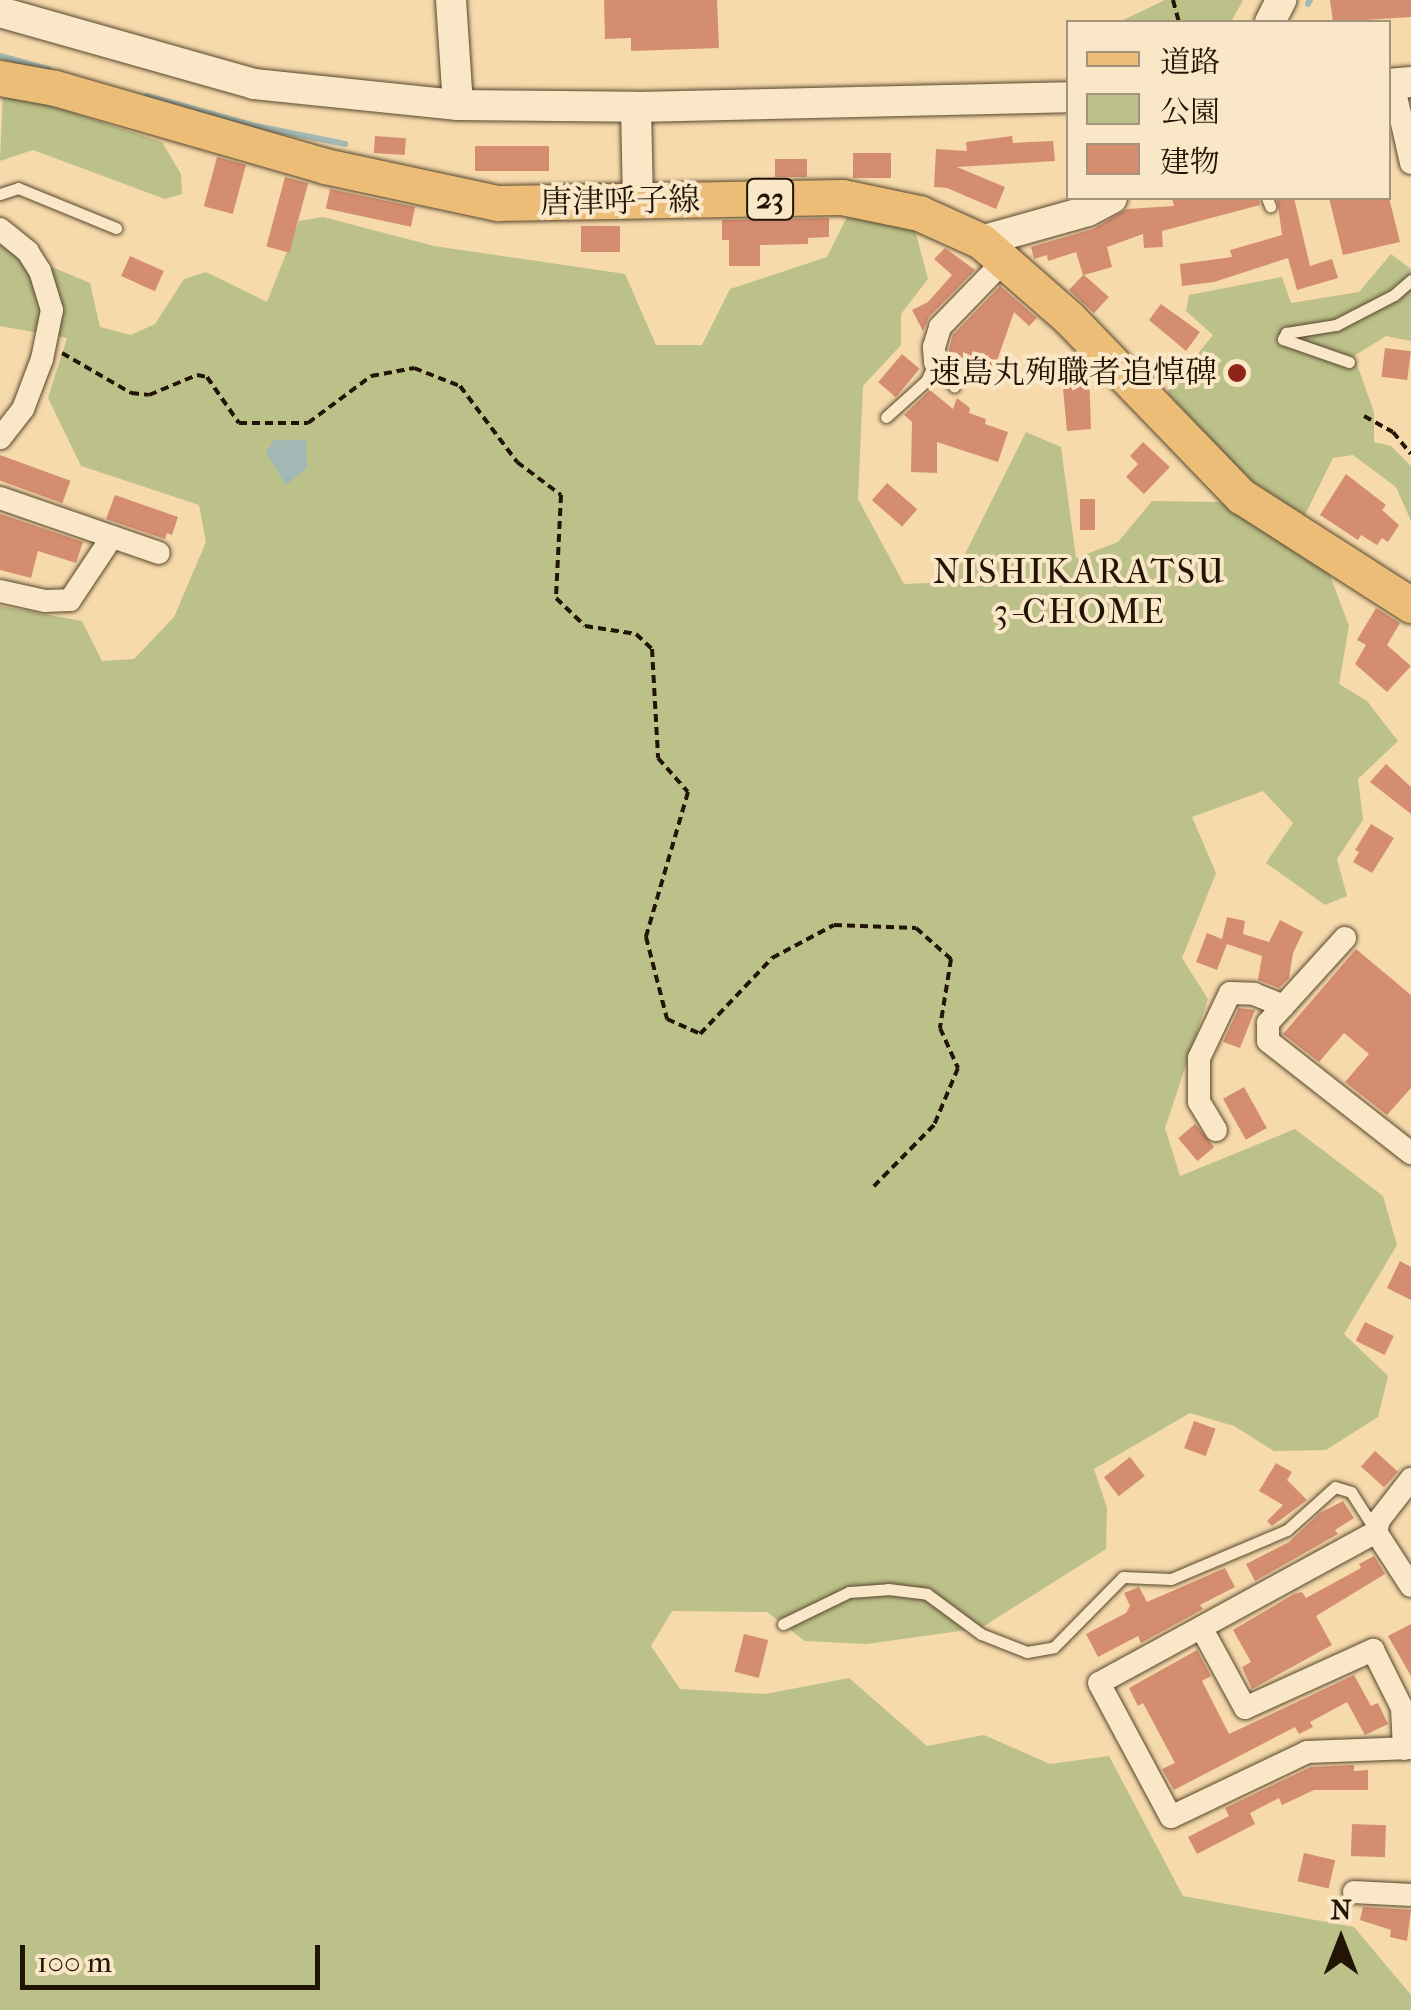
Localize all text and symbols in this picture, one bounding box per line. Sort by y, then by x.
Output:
legend [1066,20,1391,200]
text: 道路 [1160,45,1220,80]
text: 公園 [1160,95,1220,130]
text: 建物 [1160,145,1220,180]
road number: 23 [745,174,795,224]
street label: 唐津呼子線 [540,181,700,223]
place label: 速島丸殉職者追悼碑 [929,354,1217,392]
marker: 速島丸殉職者追悼碑 [1226,362,1248,384]
district label: NISHIKARATSU 3-CHOME [933,551,1227,633]
north arrow [1291,1890,1391,1990]
text: N [1330,1893,1352,1926]
scale bar [25,1925,325,1987]
text: 100 m [37,1945,112,1980]

